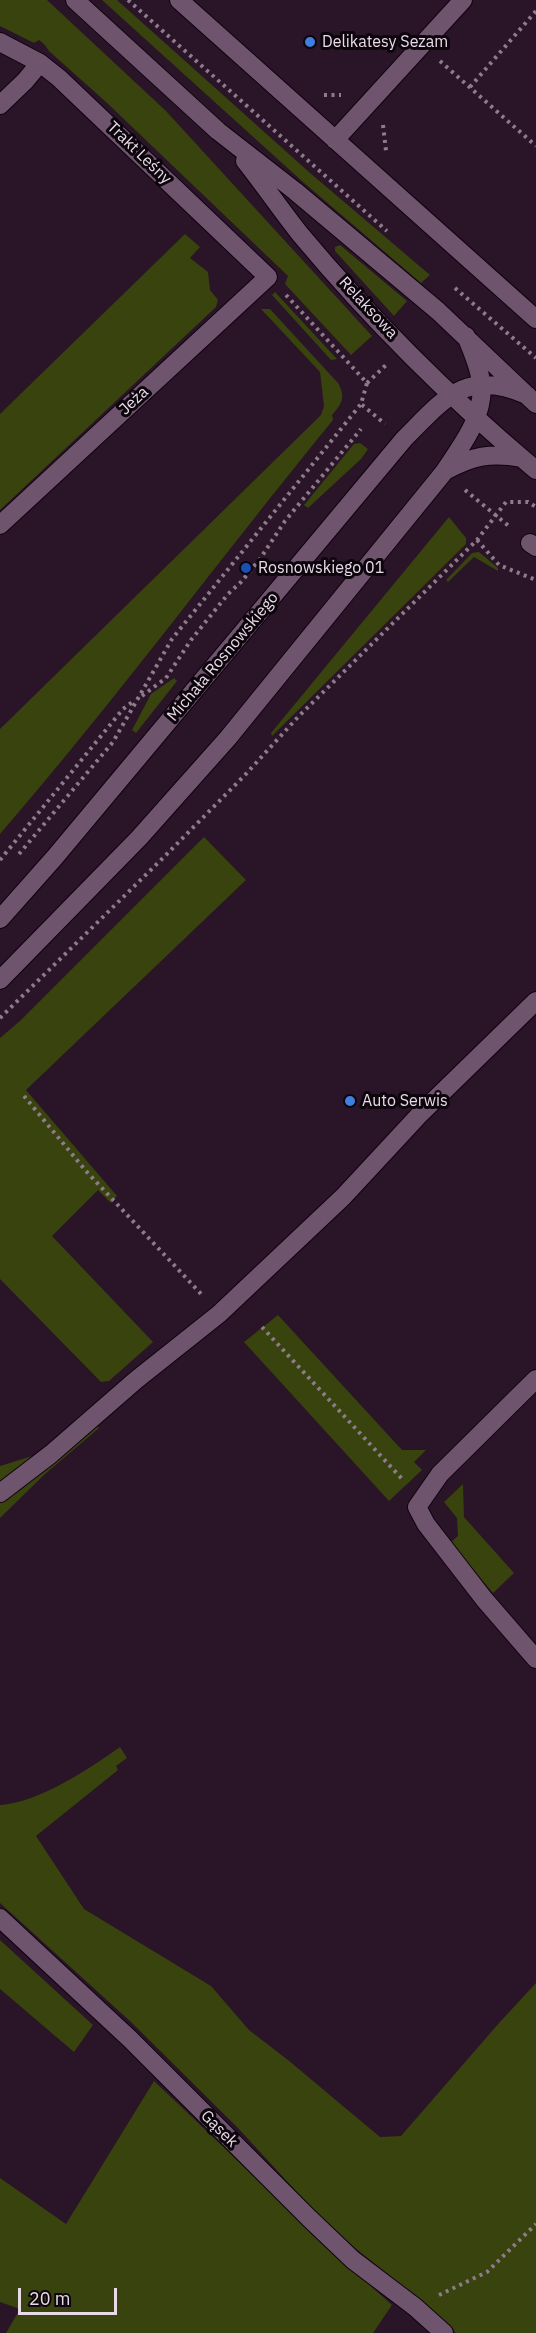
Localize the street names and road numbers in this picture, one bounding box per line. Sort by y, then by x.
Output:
street label: Trakt Leśny [103,118,175,188]
street label: Relaksowa [335,273,401,343]
street label: Jeża [115,383,153,419]
street label: Michała Rosnowskiego [163,588,283,726]
street label: Gąsek [196,2106,242,2152]

